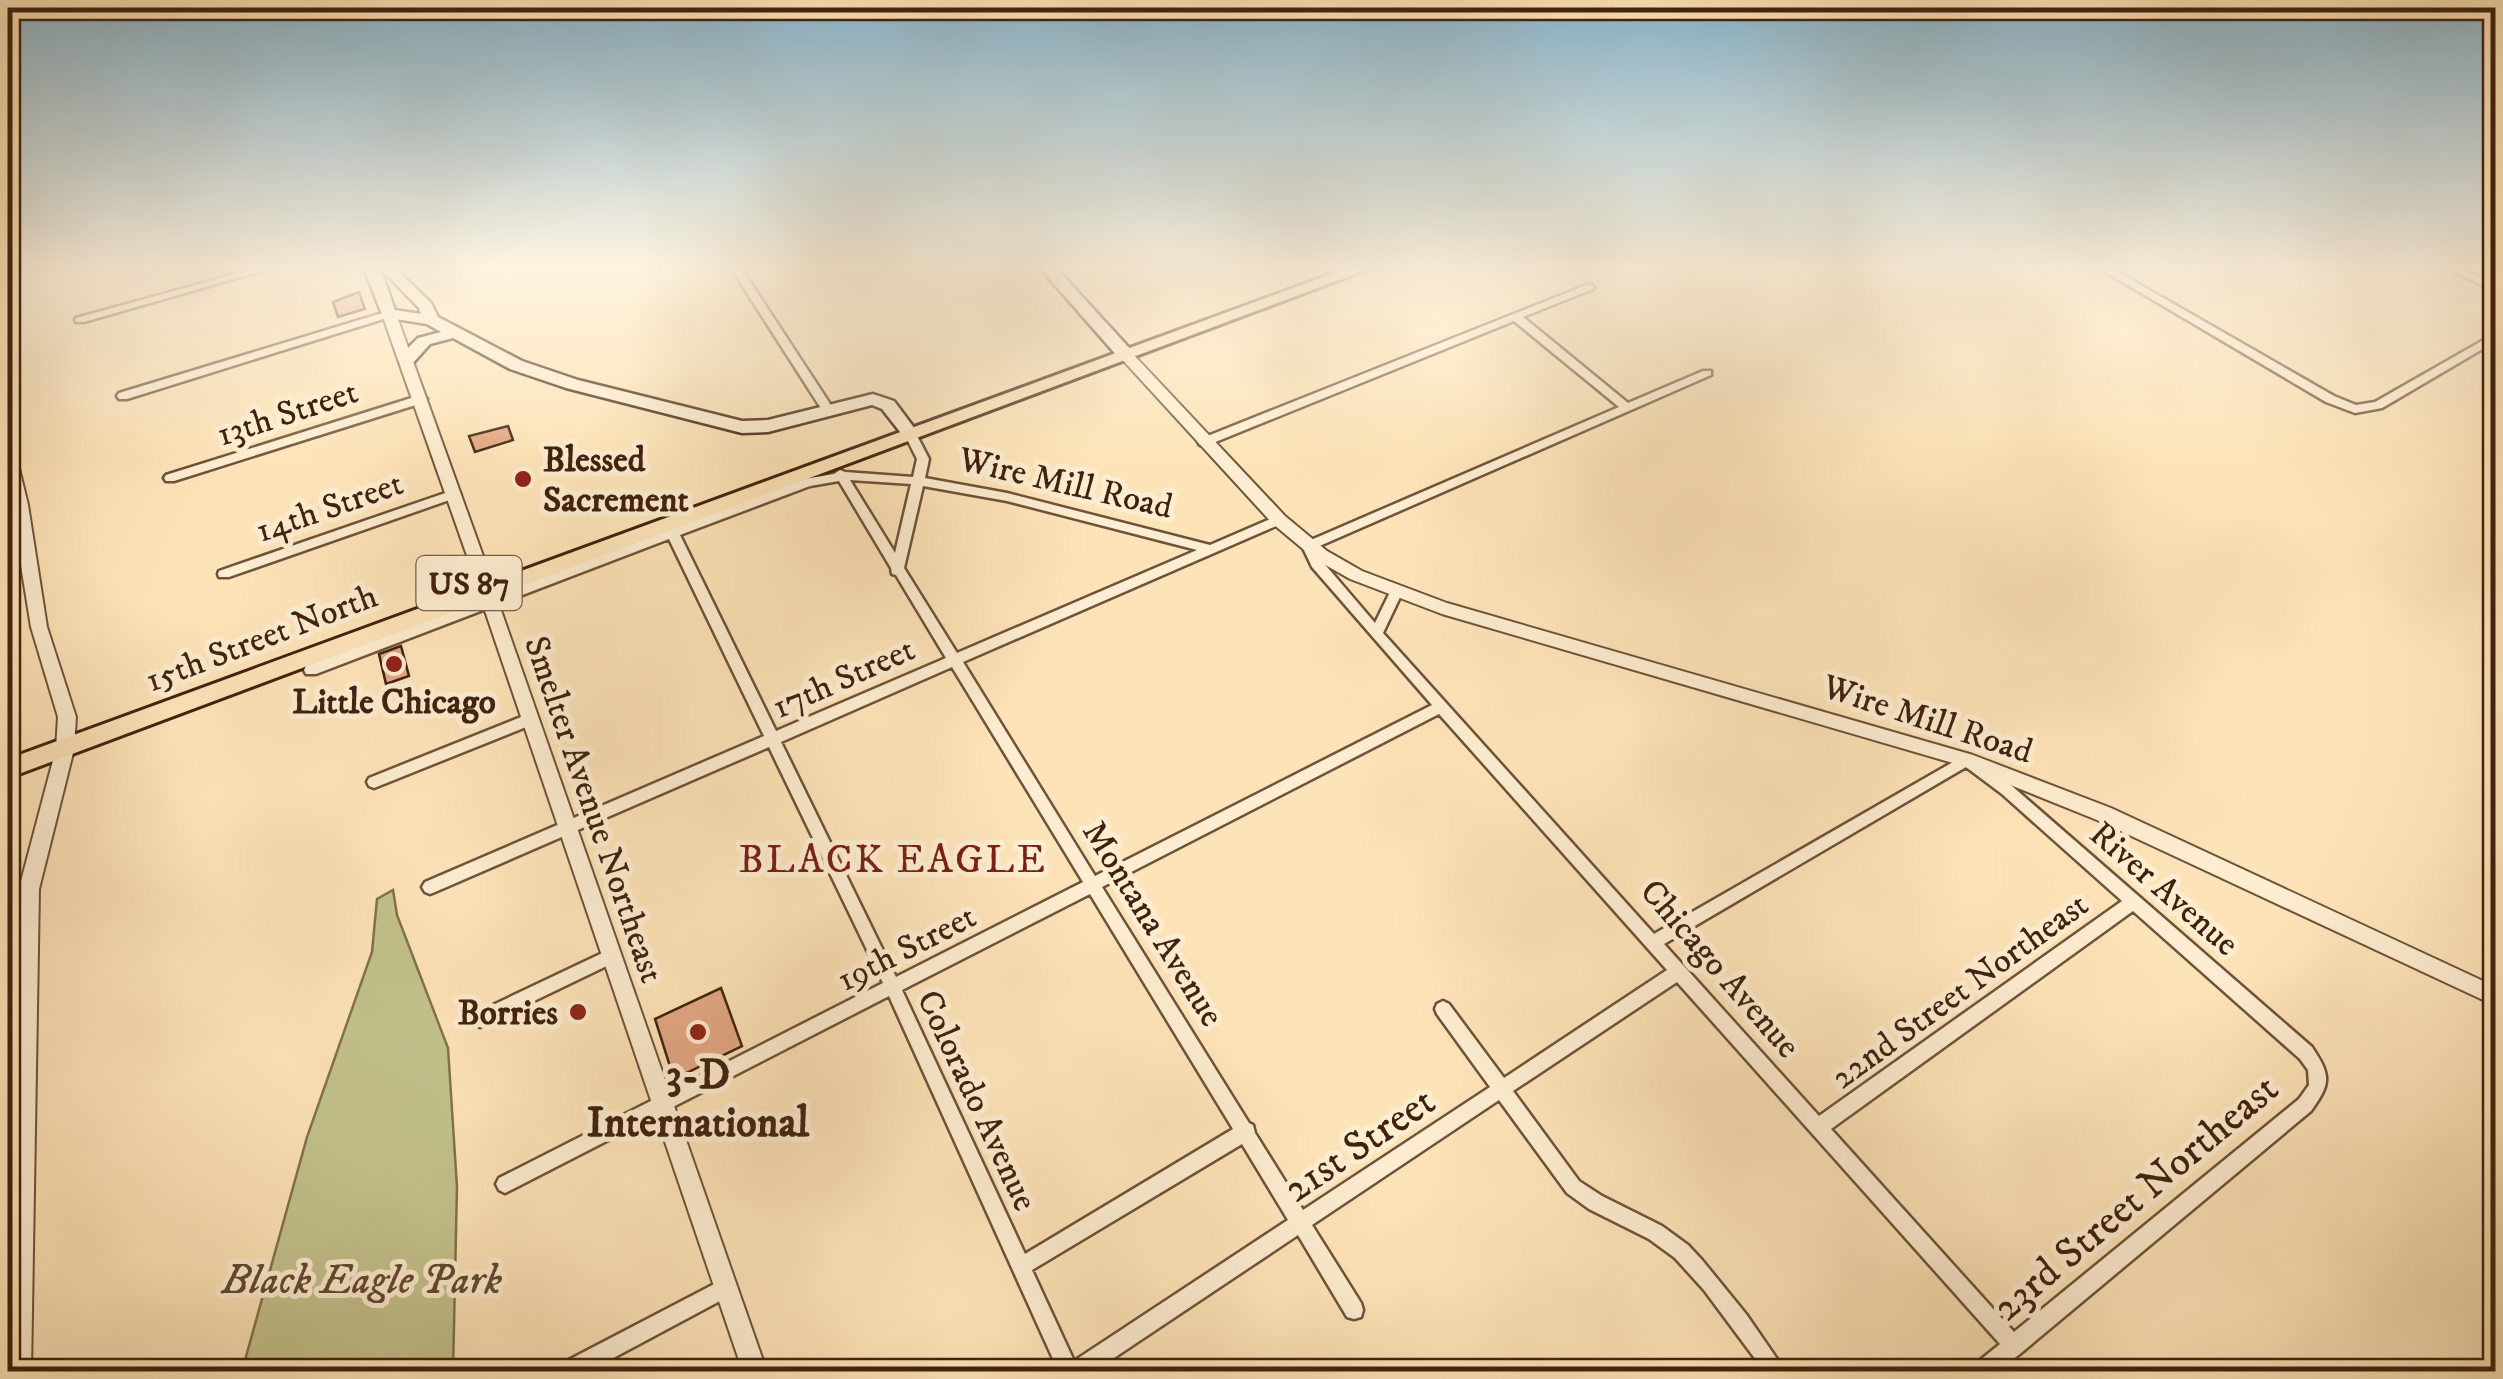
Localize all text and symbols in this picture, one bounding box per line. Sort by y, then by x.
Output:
street label: 13th Street [212,370,364,457]
street label: Wire Mill Road [953,438,1177,530]
place label: Blessed Sacrement [543,439,690,523]
street label: 14th Street [250,462,409,554]
marker: Blessed Sacrement [512,468,534,490]
road number: US 87 [416,556,522,610]
street label: 15th Street North [140,574,384,703]
street label: 17th Street [766,628,922,730]
street label: Smelter Avenue Northeast [513,631,673,989]
marker: Little Chicago [383,653,405,675]
street label: Wire Mill Road [1816,665,2038,775]
place label: Little Chicago [292,681,496,725]
street label: Montana Avenue [1072,813,1233,1035]
street label: River Avenue [2080,813,2247,966]
district label: BLACK EAGLE [738,836,1048,886]
street label: Chicago Avenue [1630,871,1809,1068]
street label: 22nd Street Northeast [1823,883,2097,1100]
street label: 19th Street [830,895,984,1002]
street label: Colorado Avenue [906,984,1046,1218]
place label: Borries [458,992,558,1036]
marker: Borries [567,1001,589,1023]
marker: 3-D International [687,1021,709,1043]
place label: 3-D International [587,1050,811,1150]
street label: 23rd Street Northeast [1982,1063,2290,1333]
street label: 21st Street [1274,1076,1445,1215]
park label: Black Eagle Park [220,1255,502,1307]

